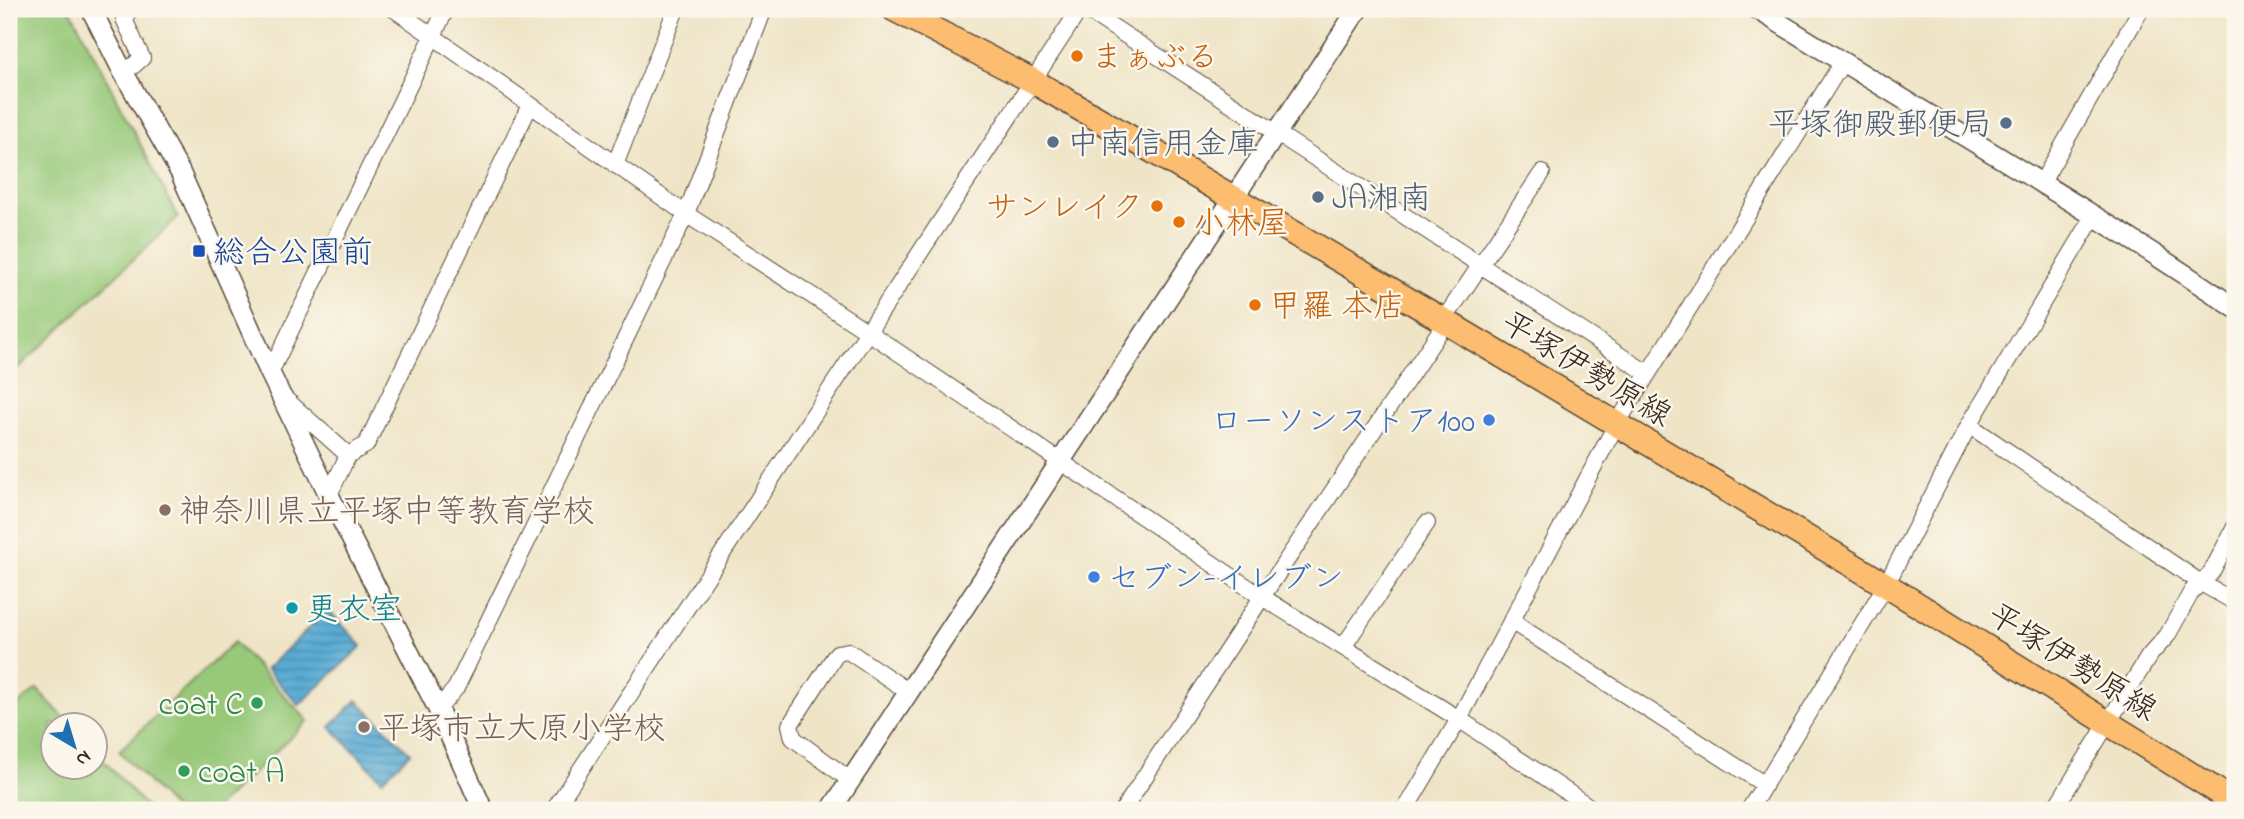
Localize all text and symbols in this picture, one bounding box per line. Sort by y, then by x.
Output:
place label: まぁぶる [1091,36,1219,83]
marker: まぁぶる [1069,48,1085,64]
place label: 平塚御殿郵便局 [1768,103,1992,150]
marker: 平塚御殿郵便局 [1998,115,2014,131]
place label: 中南信用金庫 [1067,122,1259,169]
marker: 中南信用金庫 [1045,134,1061,150]
place label: JA湘南 [1332,177,1431,224]
place label: サンレイク [986,186,1143,233]
marker: JA湘南 [1310,189,1326,205]
marker: サンレイク [1149,198,1165,214]
place label: 小林屋 [1193,202,1289,249]
marker: 小林屋 [1171,214,1187,230]
place label: 総合公園前 [213,231,373,278]
marker: 総合公園前 [191,243,207,259]
place label: 甲羅 本店 [1269,285,1405,332]
marker: 甲羅 本店 [1247,297,1263,313]
street label: 平塚伊勢原線 [1491,301,1680,441]
place label: ローソンストア100 [1211,400,1475,447]
marker: ローソンストア100 [1481,412,1497,428]
place label: 神奈川県立平塚中等教育学校 [179,490,595,537]
marker: 神奈川県立平塚中等教育学校 [157,502,173,518]
place label: セブン-イレブン [1108,557,1344,604]
marker: セブン-イレブン [1086,569,1102,585]
place label: 更衣室 [306,588,402,635]
street label: 平塚伊勢原線 [1977,593,2165,735]
marker: 更衣室 [284,600,300,616]
place label: coat C [159,683,243,730]
marker: coat C [249,695,265,711]
place label: 平塚市立大原小学校 [378,707,666,754]
north arrow [38,710,108,780]
marker: 平塚市立大原小学校 [356,719,372,735]
text: N [69,743,96,772]
place label: coat A [198,751,285,798]
marker: coat A [176,763,192,779]

